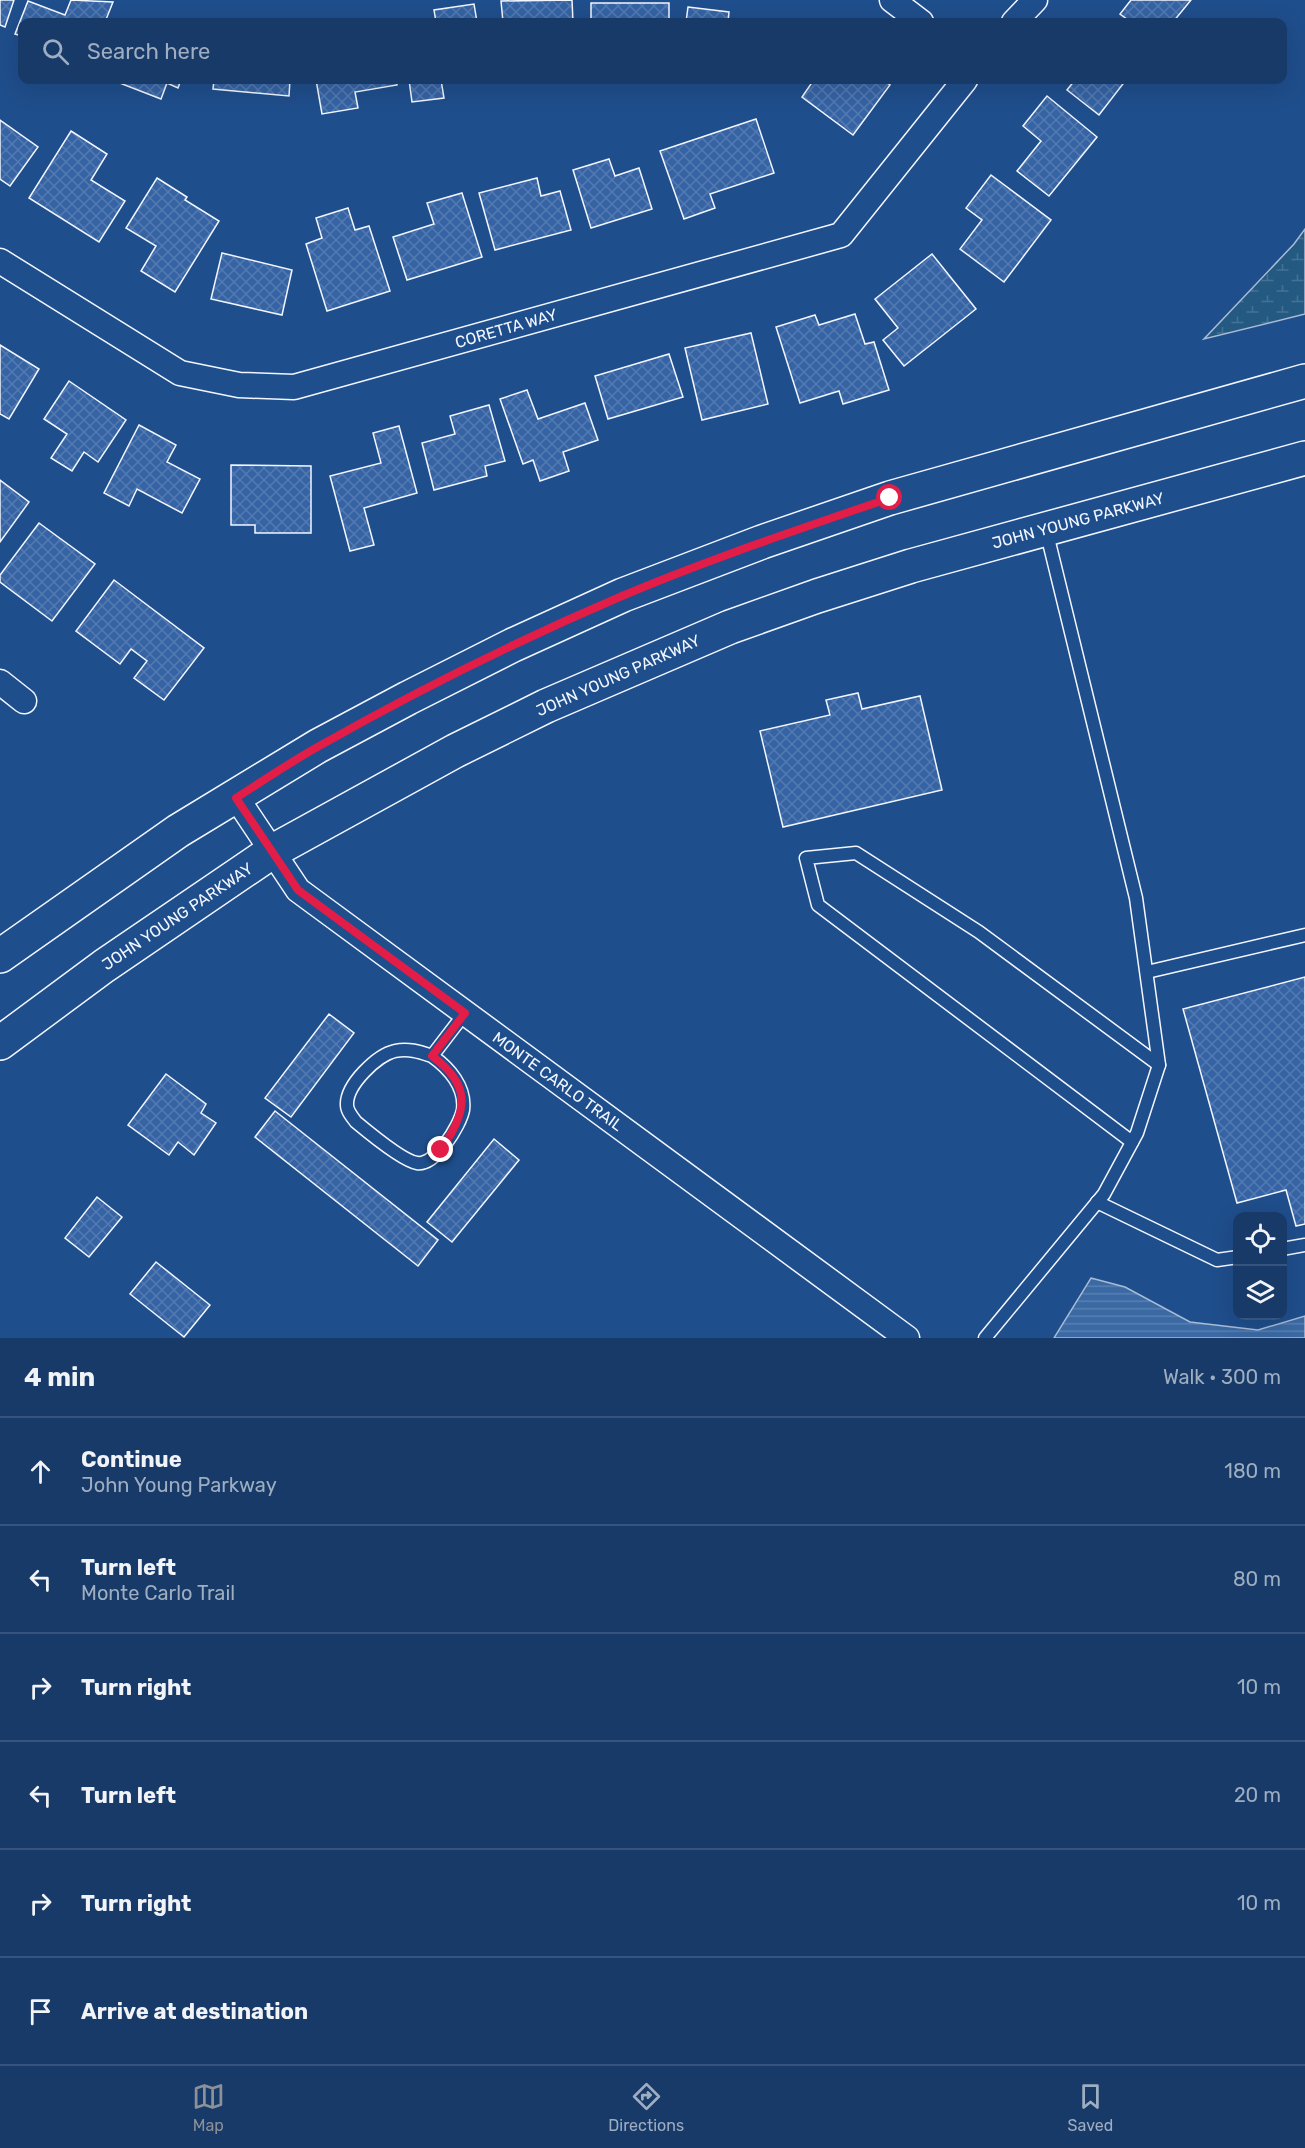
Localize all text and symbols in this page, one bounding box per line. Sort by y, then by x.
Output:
search box [18,18,1287,84]
icon: search [39,35,72,68]
text: Search here [87,38,210,65]
street label: CORETTA WAY [453,305,559,352]
route start [876,484,902,510]
street label: JOHN YOUNG PARKWAY [990,488,1166,553]
street label: JOHN YOUNG PARKWAY [533,631,703,720]
street label: JOHN YOUNG PARKWAY [98,859,256,974]
street label: MONTE CARLO TRAIL [489,1028,627,1135]
route end [427,1136,453,1162]
map controls [1233,1212,1287,1320]
button: locate [1233,1212,1287,1266]
button: layers [1233,1266,1287,1320]
text: 4 min [24,1362,95,1393]
text: Walk · 300 m [1163,1365,1281,1389]
text: Continue [81,1446,182,1473]
icon: ahead [24,1455,57,1488]
text: 180 m [1224,1459,1281,1483]
text: John Young Parkway [81,1473,277,1497]
text: Turn left [81,1554,176,1581]
icon: left [24,1563,57,1596]
text: 80 m [1233,1567,1281,1591]
text: Monte Carlo Trail [81,1581,235,1605]
icon: right [24,1671,57,1704]
text: Turn right [81,1674,191,1701]
text: 10 m [1237,1675,1281,1699]
icon: left [24,1779,57,1812]
text: Turn left [81,1782,176,1809]
text: 20 m [1234,1783,1281,1807]
icon: right [24,1887,57,1920]
text: Turn right [81,1890,191,1917]
text: 10 m [1237,1891,1281,1915]
icon: arrive [24,1995,57,2028]
text: Arrive at destination [81,1998,308,2025]
tab: Map [192,2080,225,2135]
tab: Directions [608,2080,684,2135]
tab: Saved [1068,2080,1113,2135]

